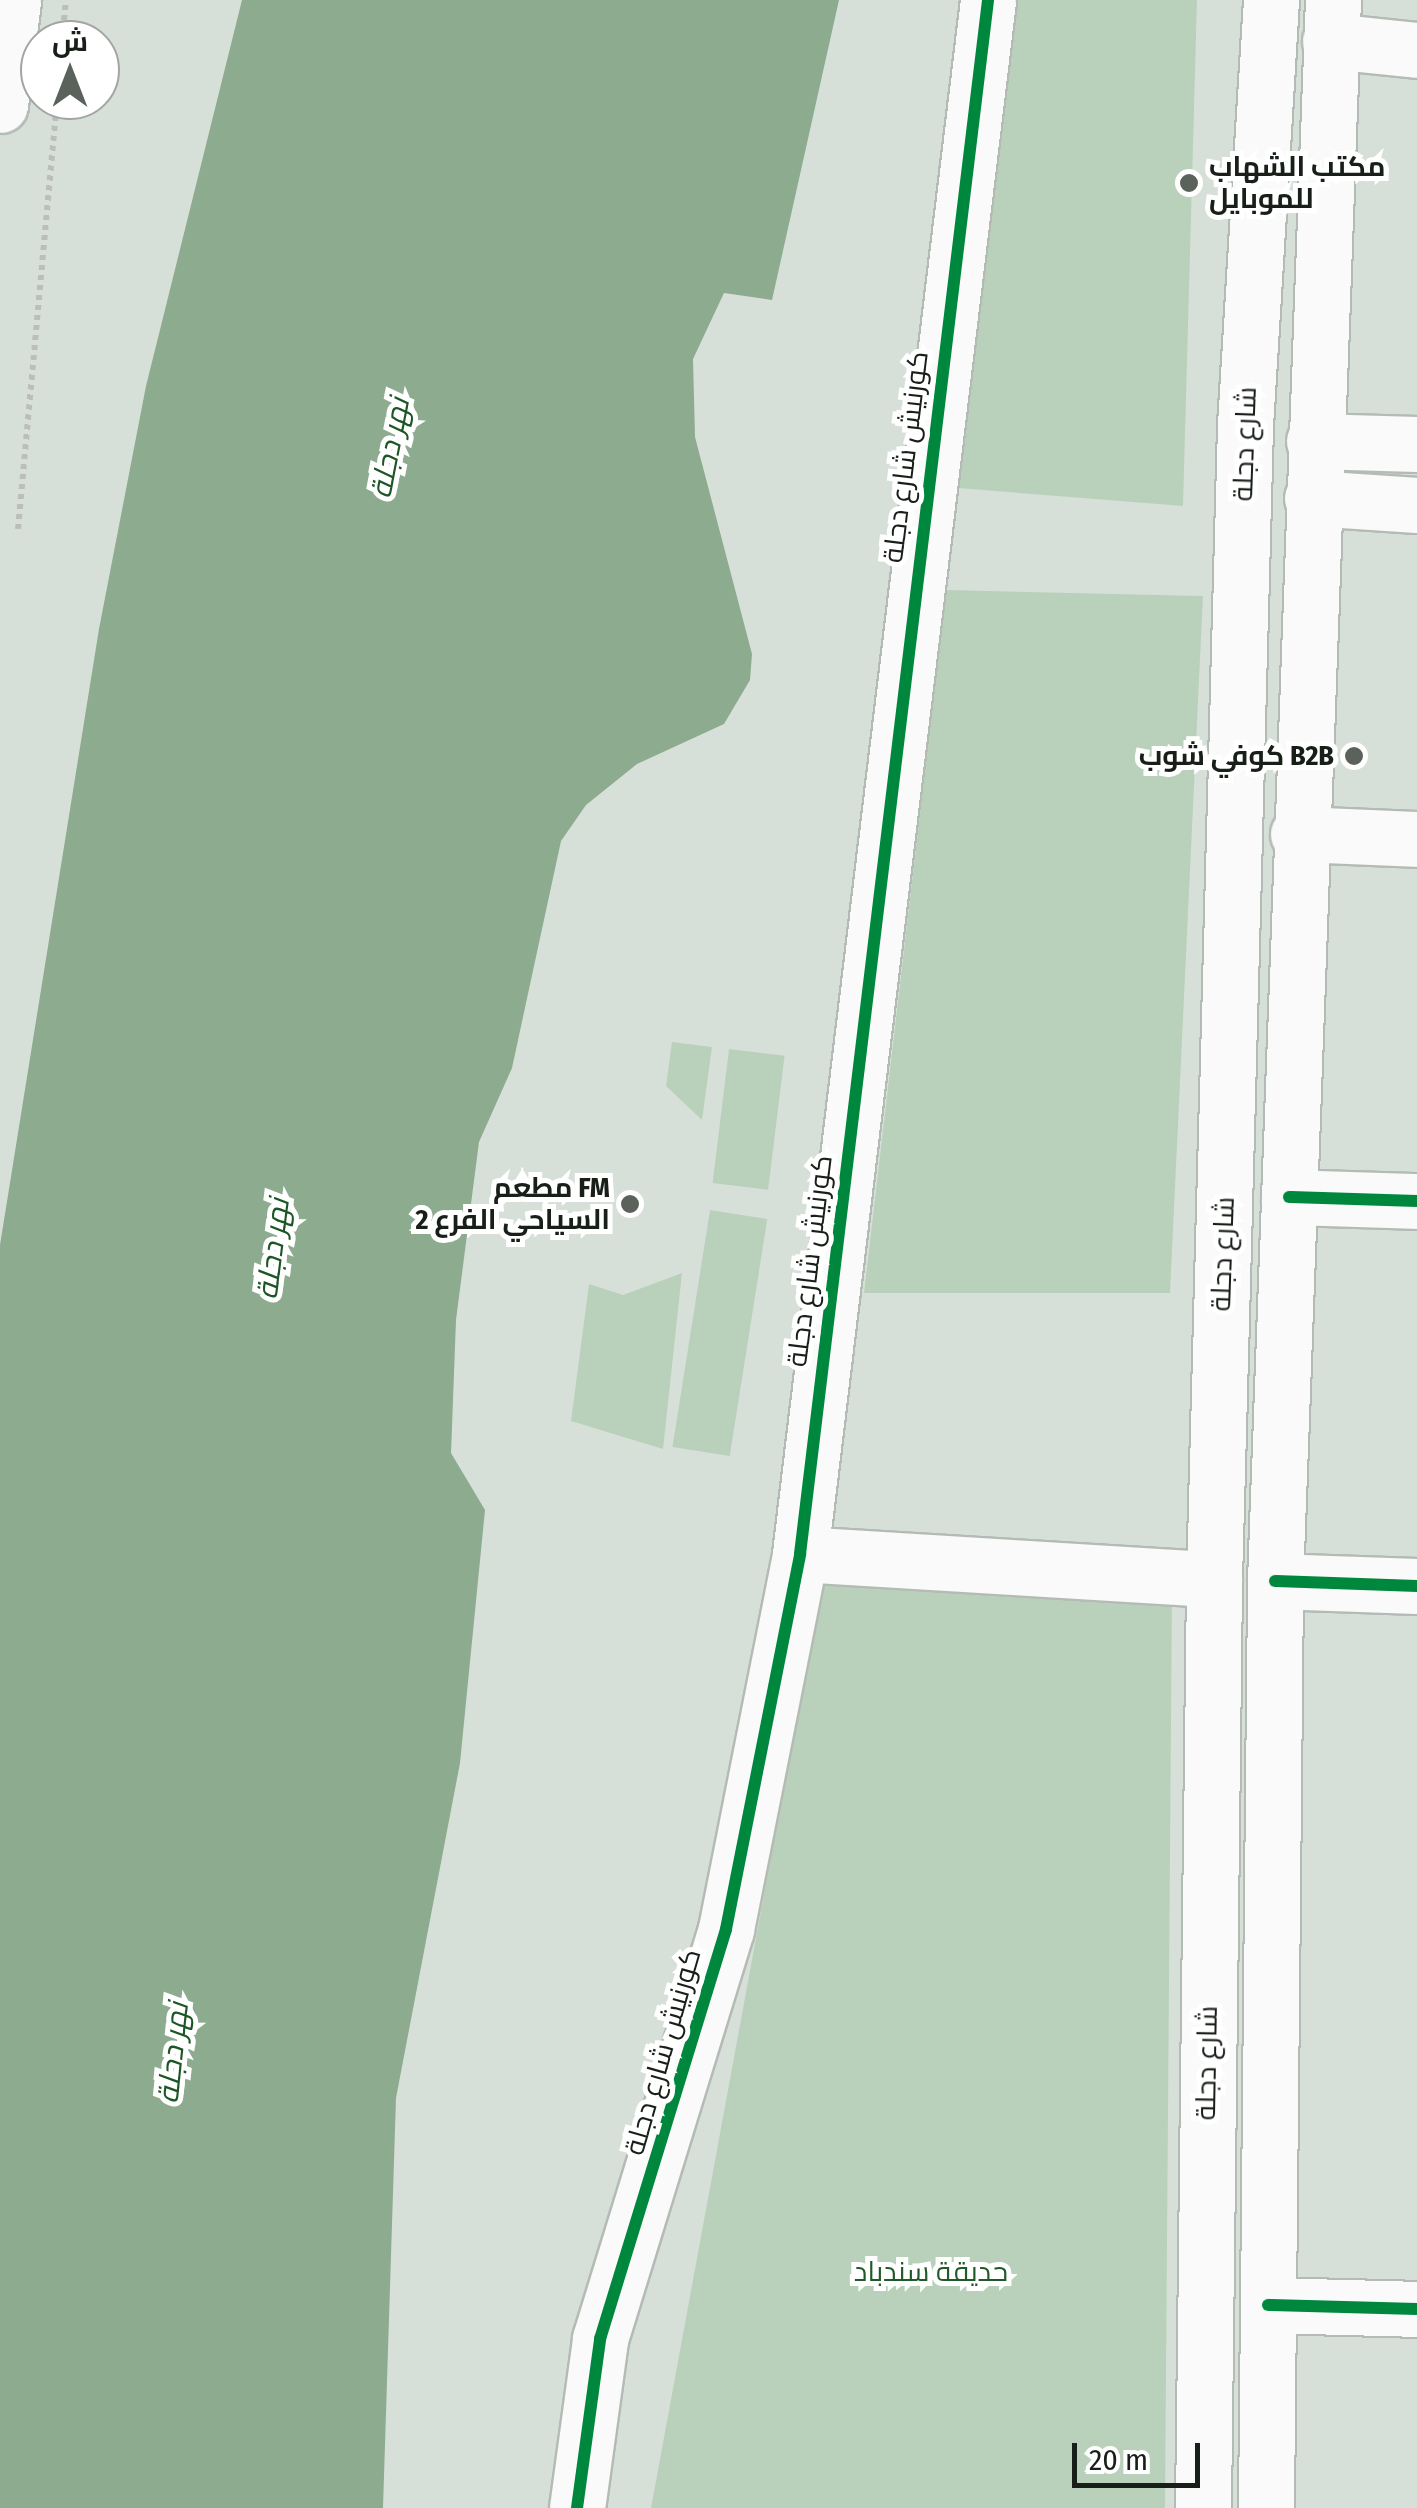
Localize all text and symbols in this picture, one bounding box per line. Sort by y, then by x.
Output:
north arrow [20,20,120,120]
text: ش [52,25,88,58]
place label: مكتب الشهاب للموبايل [1209,150,1385,216]
marker: مكتب الشهاب للموبايل [1178,172,1200,194]
street label: كورنيش شارع دجلة [876,349,936,565]
street label: شارع دجلة [1226,386,1264,502]
water label: نهر دجلة [363,395,417,501]
place label: كوفي شوب B2B [1139,739,1334,773]
marker: كوفي شوب B2B [1343,745,1365,767]
street label: كورنيش شارع دجلة [780,1153,840,1369]
place label: مطعم FM السياحي الفرع 2 [415,1171,610,1237]
marker: مطعم FM السياحي الفرع 2 [619,1193,641,1215]
water label: نهر دجلة [249,1196,297,1302]
street label: شارع دجلة [1204,1196,1242,1312]
street label: كورنيش شارع دجلة [618,1945,708,2159]
water label: نهر دجلة [150,2001,196,2105]
street label: شارع دجلة [1189,2005,1225,2121]
park label: حديقة سندباد [854,2255,1008,2289]
scale bar [1077,2423,1204,2485]
text: 20 m [1089,2442,1148,2478]

